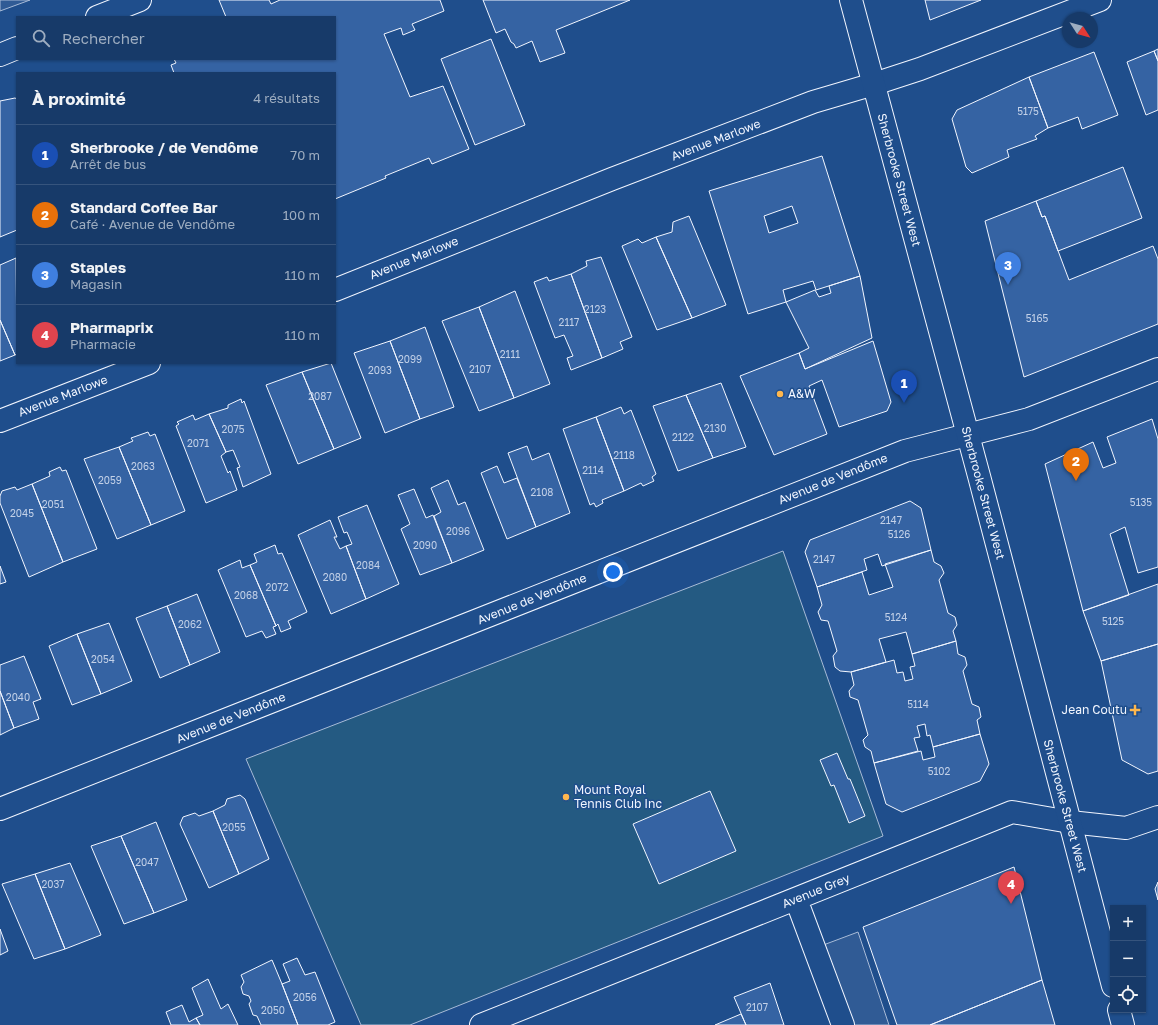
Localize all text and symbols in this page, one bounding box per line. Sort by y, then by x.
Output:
north arrow [1062,12,1098,48]
search box [16,16,336,60]
icon: search [30,27,52,49]
text: Rechercher [62,29,145,47]
text: À proximité [32,88,126,109]
text: 4 résultats [253,90,320,106]
house number: 5175 [1017,105,1039,117]
street label: Sherbrooke Street West [874,112,925,248]
street label: Avenue Marlowe [669,116,763,163]
text: Sherbrooke / de Vendôme [70,138,258,156]
text: 1 [42,147,48,163]
text: 70 m [290,147,320,163]
text: Arrêt de bus [70,156,146,172]
text: Standard Coffee Bar [70,198,218,216]
text: 2 [41,207,49,223]
text: 100 m [283,207,320,223]
text: Café · Avenue de Vendôme [70,216,235,232]
street label: Avenue Marlowe [367,233,460,282]
pin: 3 [995,252,1021,285]
text: Staples [70,258,126,276]
text: 3 [41,267,49,283]
text: 110 m [285,267,320,283]
text: Magasin [70,276,122,292]
house number: 2123 [584,303,606,315]
house number: 5165 [1026,312,1048,324]
house number: 2117 [559,316,579,328]
text: Pharmaprix [70,318,153,336]
text: 4 [41,327,49,343]
text: 110 m [285,327,320,343]
text: Pharmacie [70,336,136,352]
house number: 2111 [500,348,520,360]
house number: 2099 [398,353,422,365]
house number: 2107 [469,363,491,375]
house number: 2093 [368,364,392,376]
pin: 1 [891,370,917,403]
street label: Avenue Marlowe [16,372,110,419]
place label: A&W [788,386,816,401]
marker: A&W [775,389,785,399]
house number: 2087 [308,390,332,402]
house number: 2130 [704,422,726,434]
house number: 2075 [221,423,245,435]
street label: Sherbrooke Street West [958,425,1009,561]
house number: 2122 [672,431,694,443]
house number: 2071 [187,437,209,449]
pin: 2 [1063,448,1089,481]
house number: 2118 [613,449,635,461]
street label: Avenue de Vendôme [776,450,890,507]
house number: 2063 [131,460,155,472]
house number: 2114 [582,464,604,476]
house number: 2059 [98,474,122,486]
house number: 2108 [531,486,553,498]
house number: 5135 [1130,496,1152,508]
house number: 2051 [42,498,64,510]
house number: 2045 [10,507,34,519]
house number: 2147 [880,514,902,526]
house number: 2096 [446,525,470,537]
house number: 5126 [888,528,910,540]
house number: 2090 [413,539,437,551]
house number: 2147 [813,553,835,565]
house number: 2084 [356,559,380,571]
your location [603,562,623,582]
street label: Avenue de Vendôme [475,570,589,627]
house number: 2080 [323,571,347,583]
house number: 2072 [265,581,289,593]
house number: 2068 [234,589,258,601]
house number: 5124 [885,611,907,623]
house number: 5125 [1102,615,1124,627]
house number: 2062 [178,618,202,630]
house number: 2054 [91,653,115,665]
street label: Avenue de Vendôme [174,689,288,746]
house number: 2040 [6,691,30,703]
house number: 5114 [907,698,929,710]
place label: Jean Coutu [1062,702,1127,717]
marker: Jean Coutu [1130,705,1140,715]
street label: Sherbrooke Street West [1040,738,1091,874]
house number: 5102 [928,765,951,777]
place label: Mount Royal Tennis Club Inc [574,782,662,811]
marker: Mount Royal Tennis Club Inc [561,792,571,802]
house number: 2055 [222,821,246,833]
house number: 2047 [135,856,159,868]
street label: Avenue Grey [780,870,852,911]
pin: 4 [998,871,1024,904]
house number: 2037 [41,878,65,890]
map controls [1110,905,1146,1013]
button: + [1110,905,1146,941]
button: − [1110,941,1146,977]
button: locate [1110,977,1146,1013]
house number: 2056 [293,991,317,1003]
house number: 2107 [746,1001,768,1013]
house number: 2050 [261,1004,285,1016]

